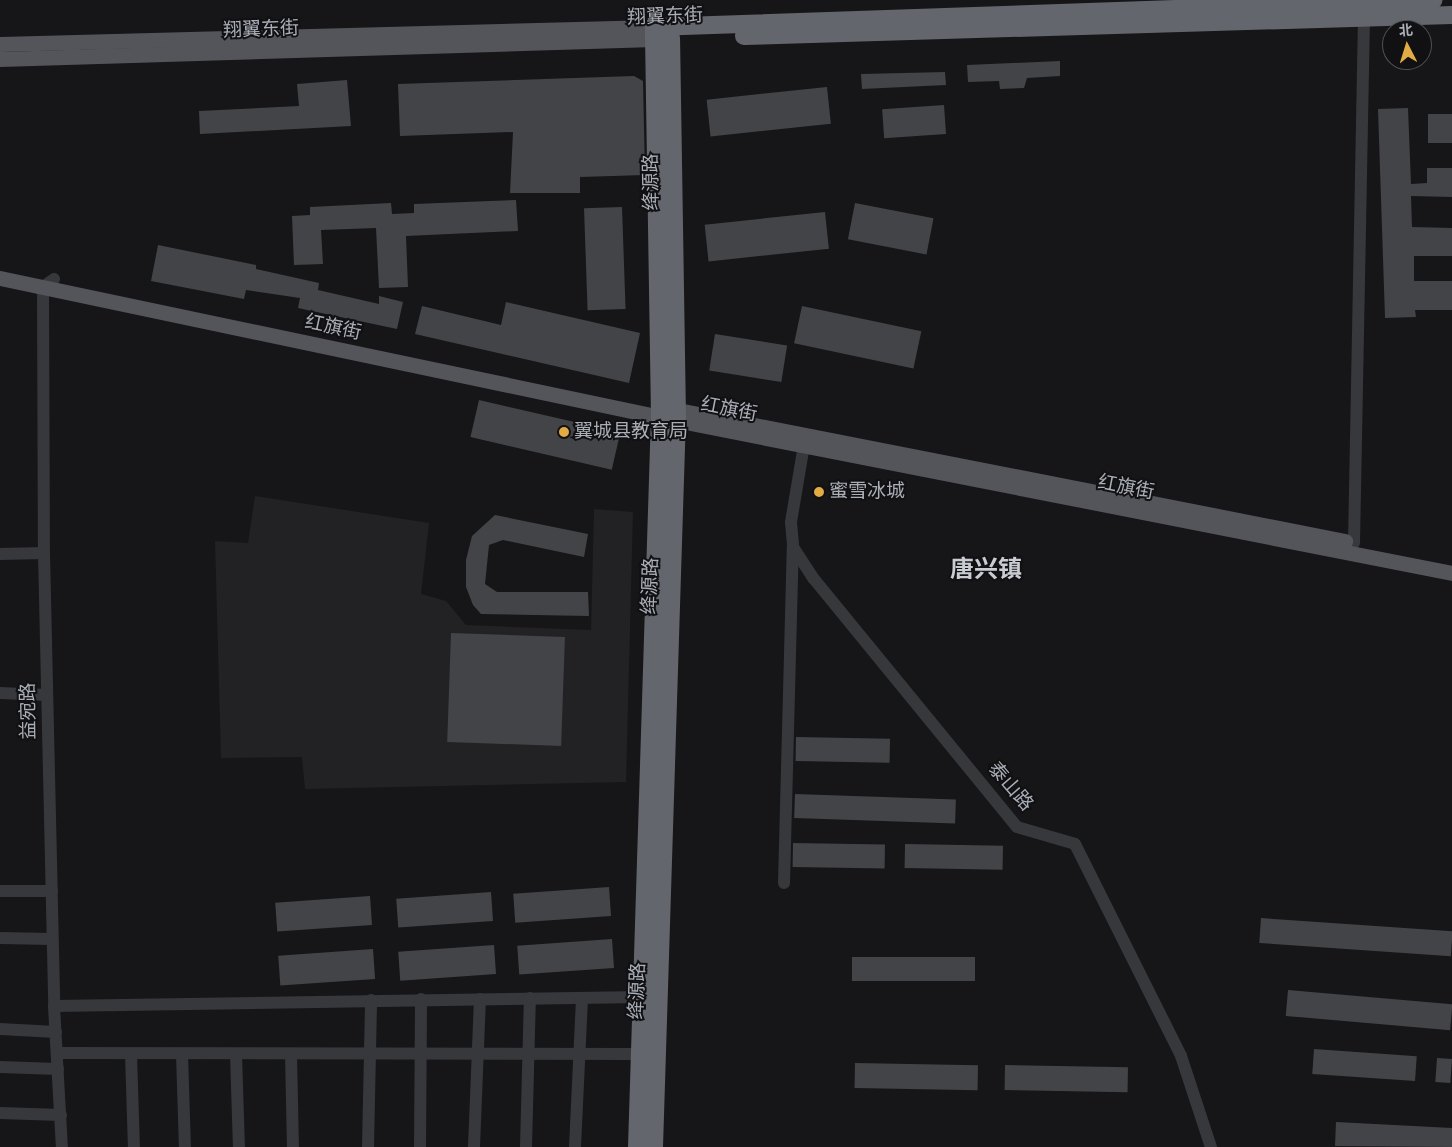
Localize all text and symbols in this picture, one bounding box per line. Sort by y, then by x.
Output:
street label: 翔翼东街 [627,4,703,30]
street label: 翔翼东街 [223,17,299,43]
north arrow [1382,20,1432,70]
text: 北 [1398,21,1413,40]
street label: 绛源路 [640,153,664,211]
street label: 红旗街 [303,311,363,345]
street label: 红旗街 [699,393,759,427]
place label: 翼城县教育局 [574,421,688,443]
marker: 翼城县教育局 [558,426,570,438]
street label: 红旗街 [1096,471,1156,505]
place label: 蜜雪冰城 [829,481,905,503]
marker: 蜜雪冰城 [813,486,825,498]
district label: 唐兴镇 [950,556,1022,584]
street label: 绛源路 [639,557,663,615]
street label: 益宛路 [17,682,41,740]
street label: 泰山路 [983,758,1037,816]
street label: 绛源路 [626,962,650,1020]

